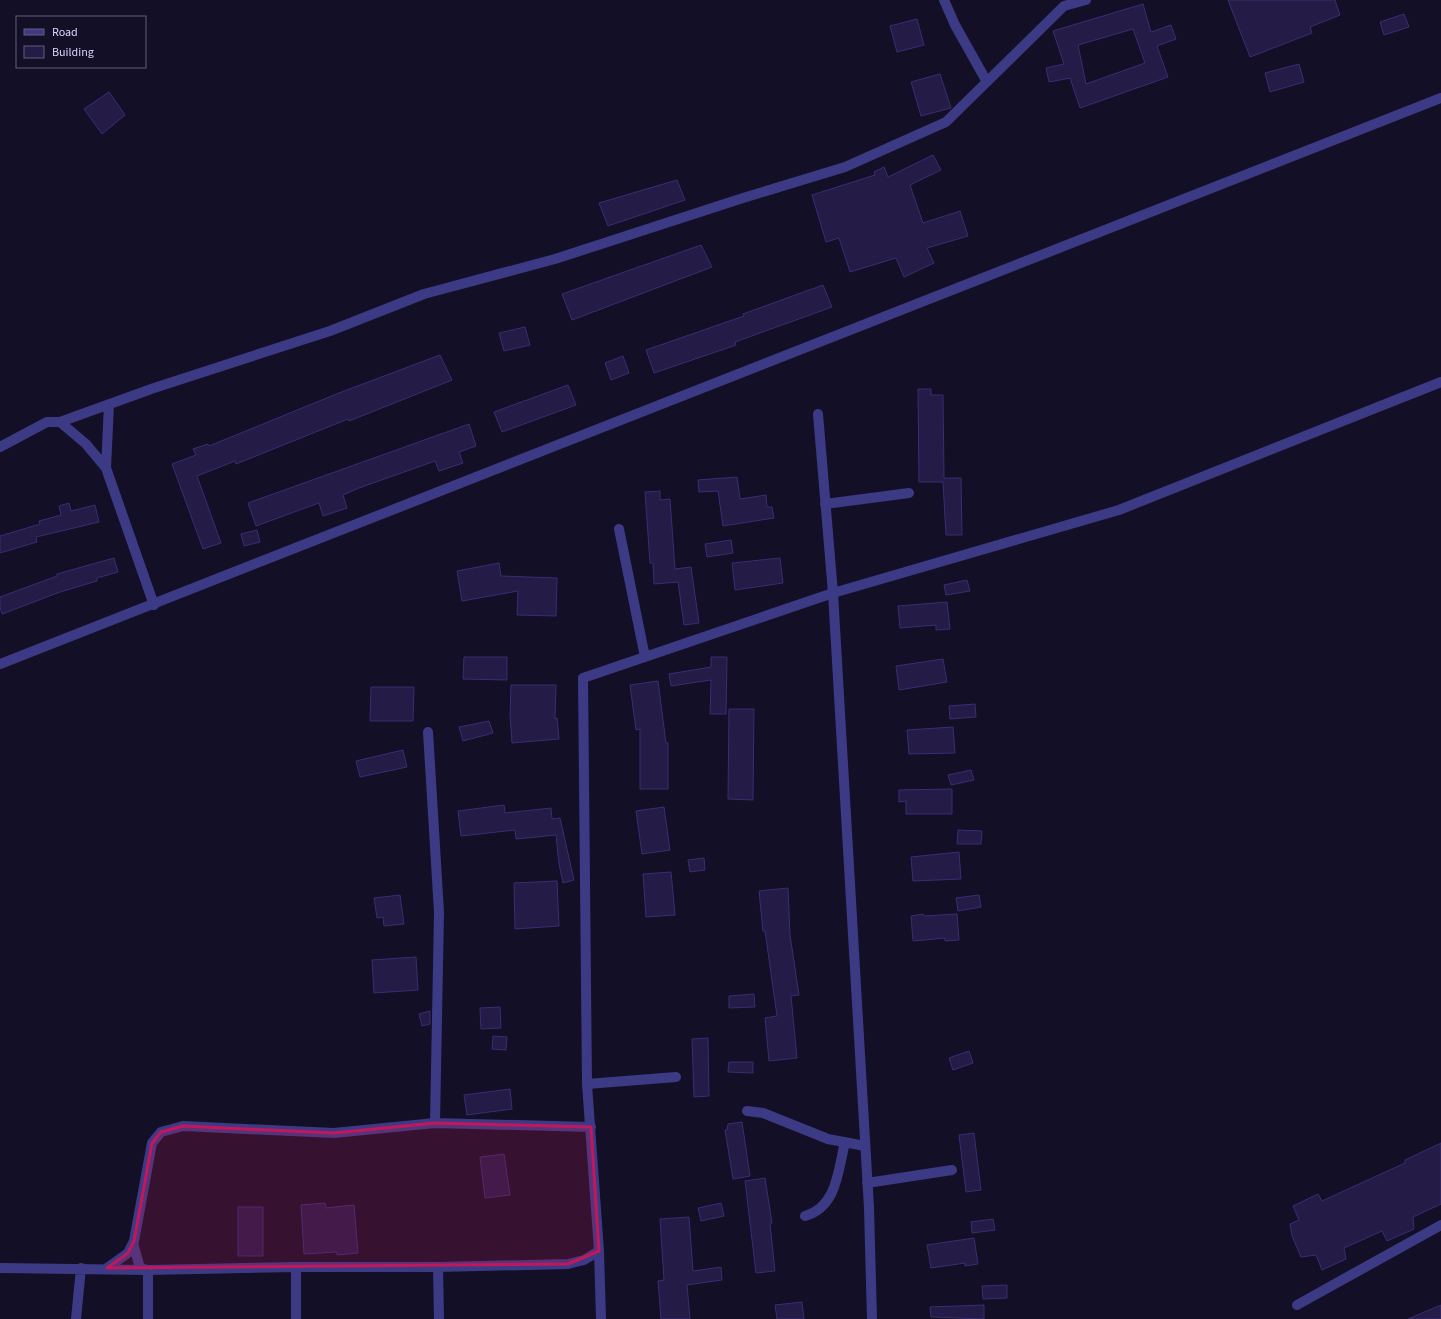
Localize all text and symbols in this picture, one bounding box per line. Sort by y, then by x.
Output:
legend [16,16,146,68]
text: Road [52,24,78,41]
text: Building [52,44,94,61]

